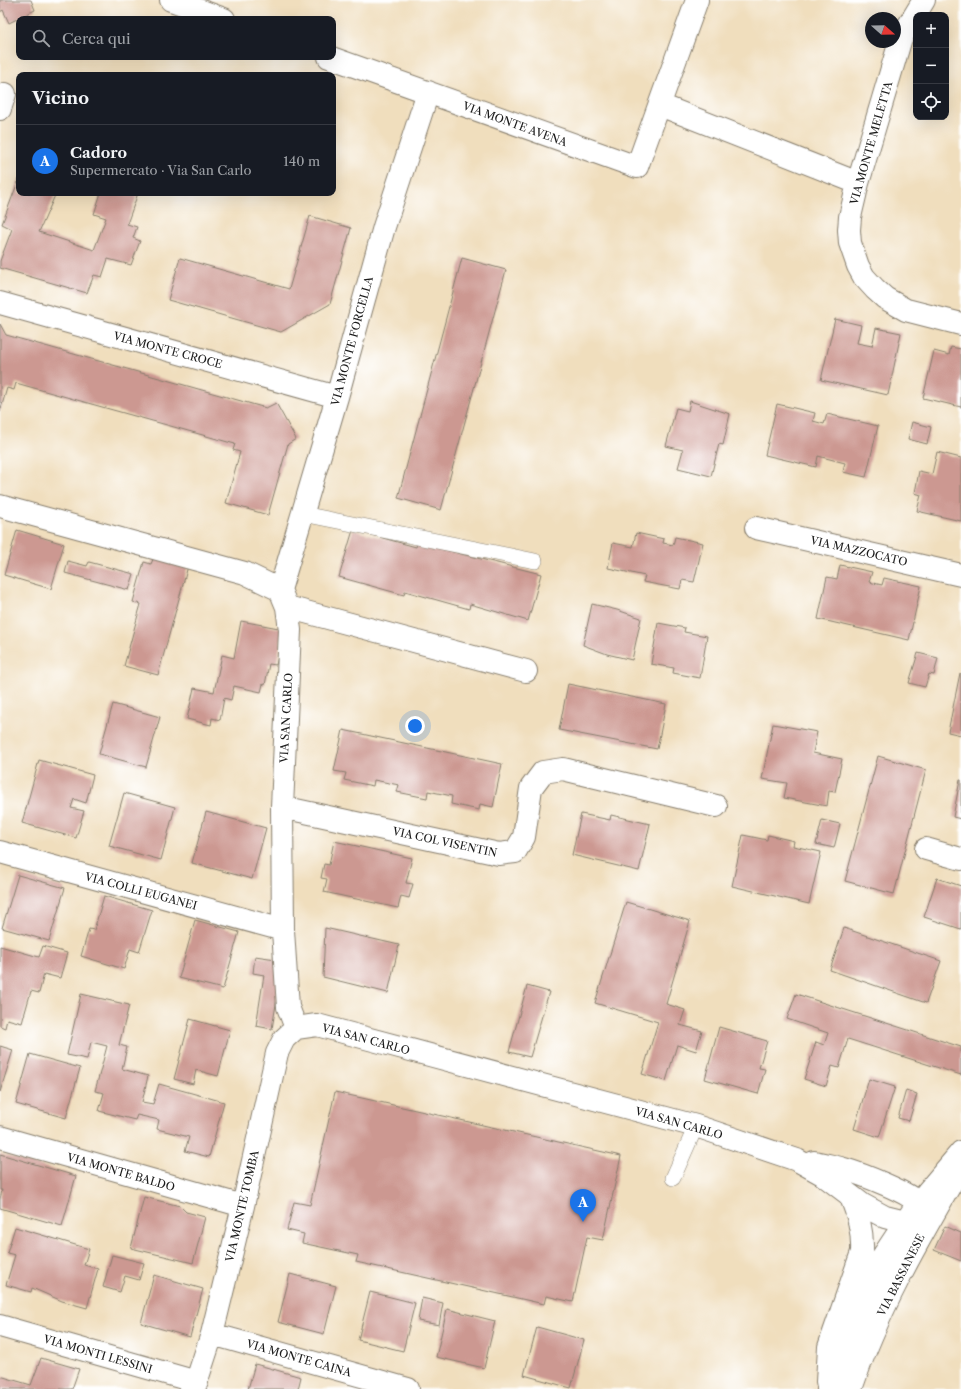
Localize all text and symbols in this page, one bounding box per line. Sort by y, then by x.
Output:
north arrow [865,12,901,48]
map controls [913,12,949,120]
button: + [913,12,949,48]
search box [16,16,336,60]
icon: search [30,27,52,49]
text: Cerca qui [62,29,131,48]
button: − [913,48,949,84]
street label: VIA MONTE MELETTA [846,79,896,207]
button: locate [913,84,949,120]
text: Vicino [32,88,89,108]
street label: VIA MONTE AVENA [460,98,570,150]
text: Cadoro [70,143,127,162]
text: A [40,153,50,169]
text: 140 m [283,153,320,169]
text: Supermercato · Via San Carlo [70,162,251,178]
street label: VIA MONTE FORCELLA [328,274,376,408]
street label: VIA MONTE CROCE [111,328,224,371]
street label: VIA MAZZOCATO [808,533,909,569]
street label: VIA SAN CARLO [277,673,295,764]
your location [405,716,425,736]
street label: VIA COL VISENTIN [390,824,499,860]
street label: VIA COLLI EUGANEI [82,869,199,913]
street label: VIA SAN CARLO [320,1020,411,1057]
street label: VIA SAN CARLO [633,1104,724,1142]
street label: VIA MONTE TOMBA [222,1148,262,1264]
street label: VIA MONTE BALDO [65,1150,177,1194]
pin: A [570,1189,596,1222]
street label: VIA BASSANESE [874,1231,928,1319]
street label: VIA MONTI LESSINI [41,1331,154,1376]
street label: VIA MONTE CAINA [244,1336,354,1380]

